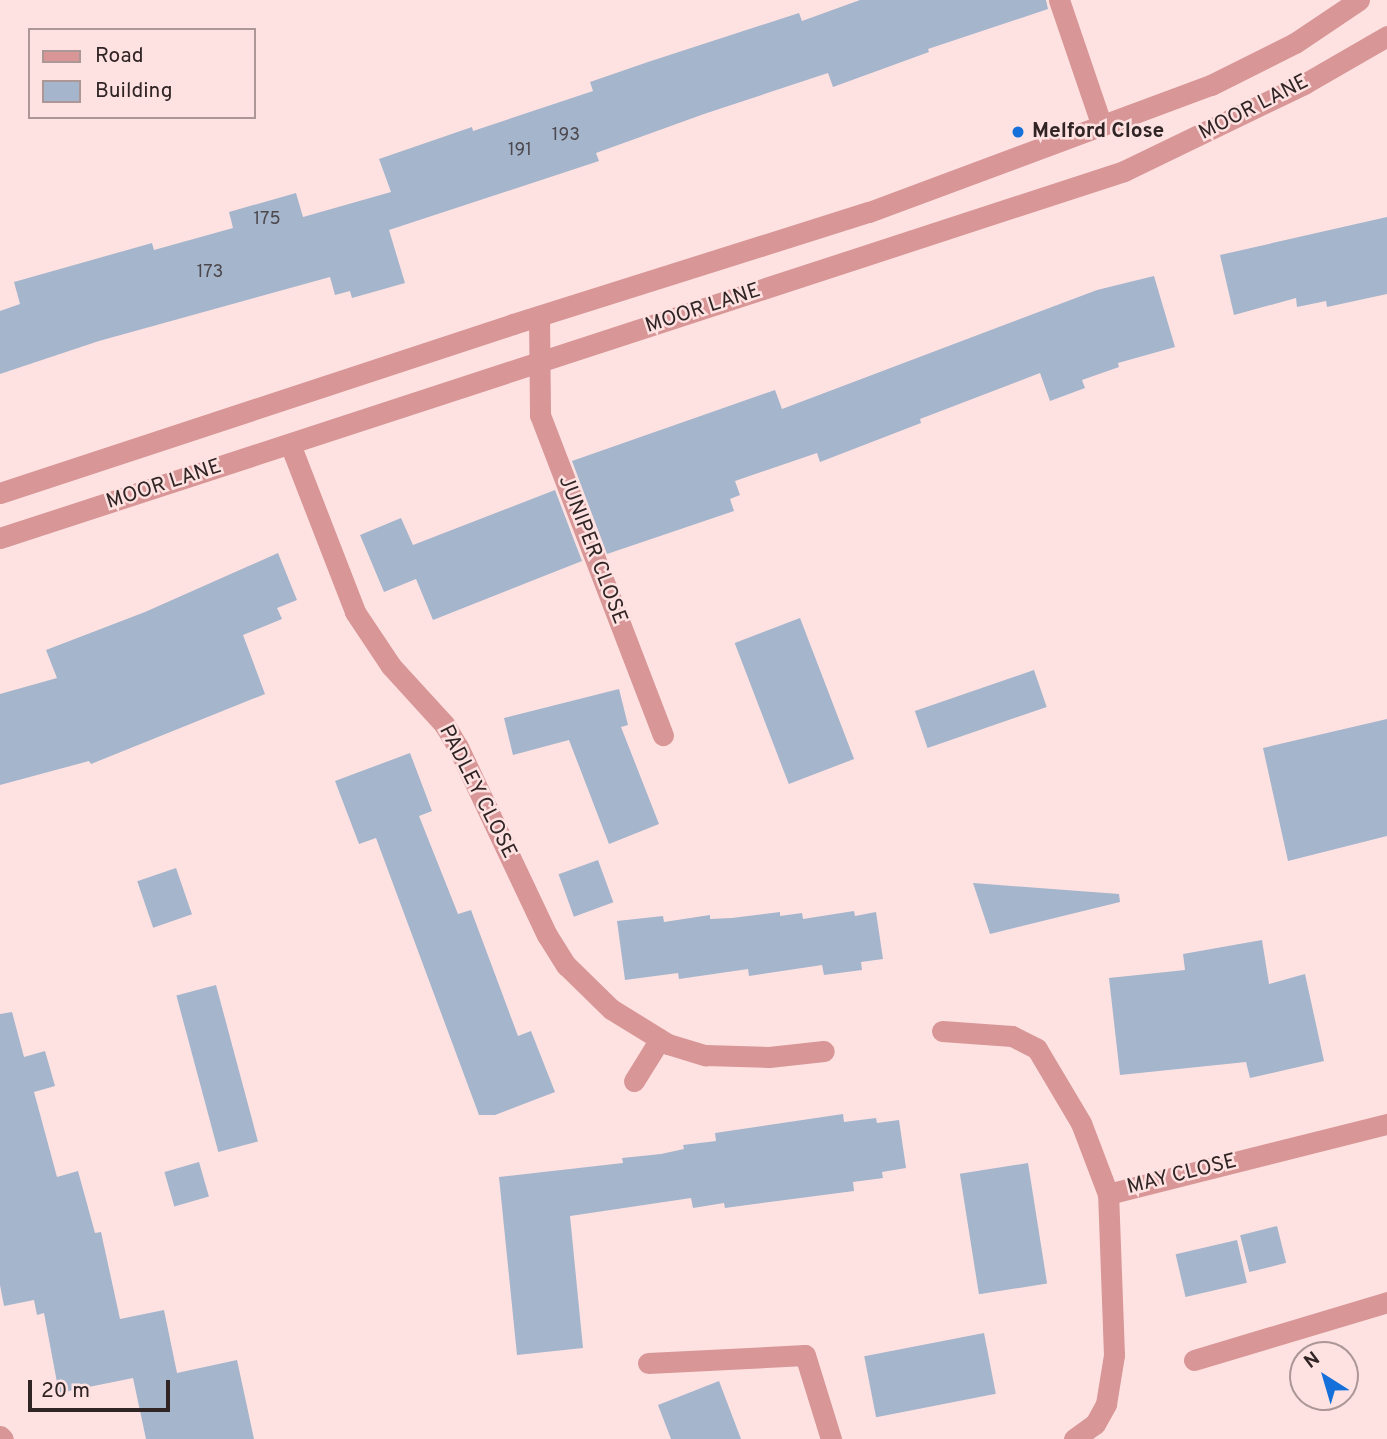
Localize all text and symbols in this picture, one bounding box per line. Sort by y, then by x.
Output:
legend [28,28,256,119]
text: Road [95,43,144,70]
street label: MOOR LANE [1195,70,1313,146]
text: Building [95,78,173,105]
place label: Melford Close [1032,119,1164,145]
marker: Melford Close [1010,124,1026,140]
house number: 193 [552,125,580,147]
house number: 191 [508,140,532,162]
house number: 175 [253,209,281,231]
house number: 173 [197,262,223,284]
street label: MOOR LANE [642,279,764,339]
street label: MOOR LANE [103,455,225,515]
street label: JUNIPER CLOSE [552,472,632,628]
street label: PADLEY CLOSE [432,721,522,863]
street label: MAY CLOSE [1124,1149,1240,1201]
north arrow [1289,1341,1359,1411]
text: N [1300,1347,1325,1375]
scale bar [32,1366,173,1410]
text: 20 m [41,1378,90,1405]

